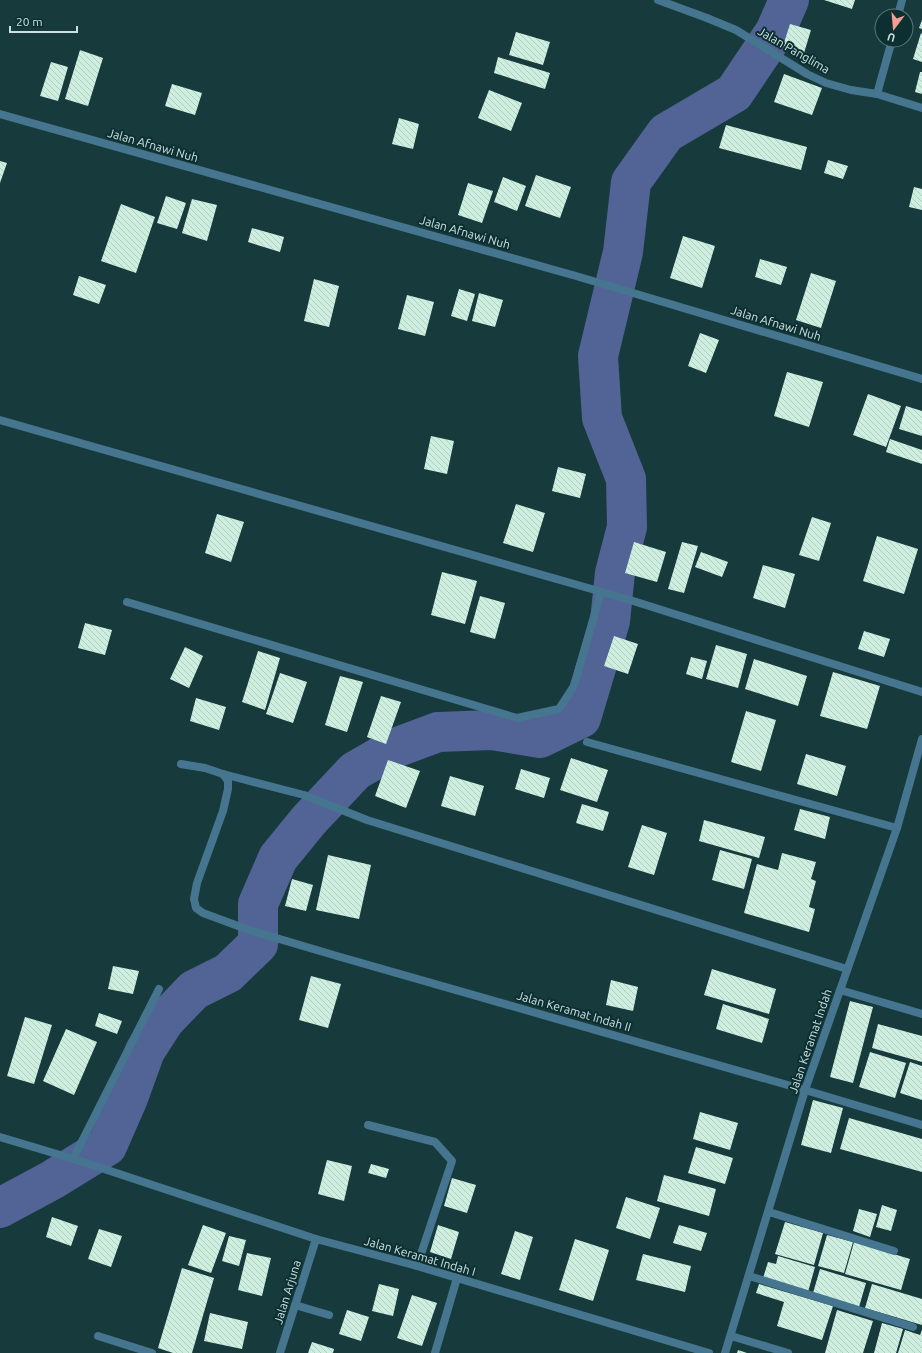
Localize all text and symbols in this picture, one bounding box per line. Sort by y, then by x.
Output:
scale bar [10,8,77,34]
north arrow [874,8,914,48]
text: 20 m [16,15,43,28]
street label: Jalan Panglima [756,24,832,76]
text: U [886,31,897,44]
street label: Jalan Afnawi Nuh [106,126,200,164]
street label: Jalan Afnawi Nuh [418,213,512,251]
street label: Jalan Afnawi Nuh [729,303,823,343]
street label: Jalan Keramat Indah [786,987,834,1095]
street label: Jalan Keramat Indah II [515,988,633,1034]
street label: Jalan Keramat Indah I [363,1234,477,1278]
street label: Jalan Arjuna [271,1258,303,1326]

